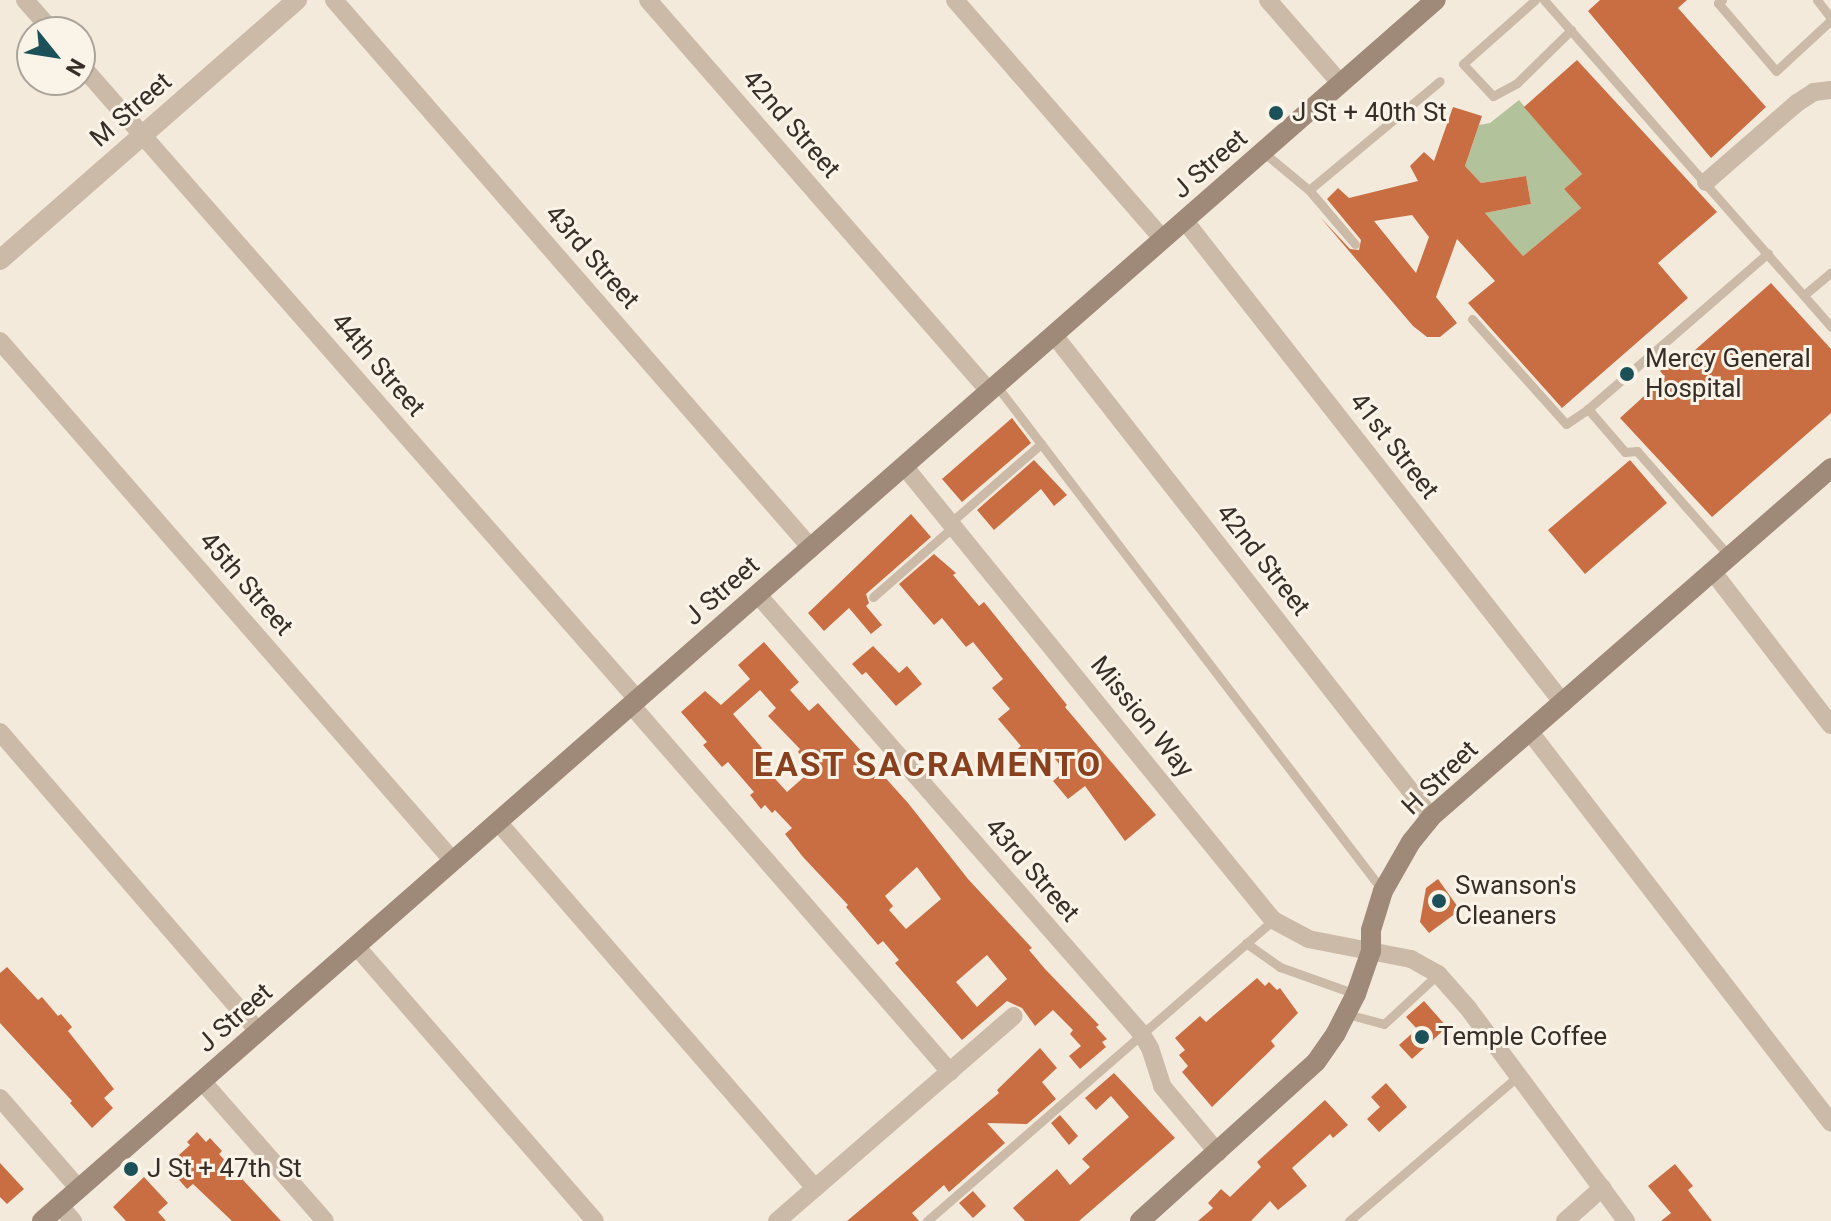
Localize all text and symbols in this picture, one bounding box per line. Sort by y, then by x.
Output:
north arrow [16,16,96,96]
text: N [61,54,90,80]
street label: 42nd Street [736,63,846,185]
street label: M Street [84,66,178,154]
place label: J St + 40th St [1292,97,1447,129]
marker: J St + 40th St [1267,104,1285,122]
street label: J Street [1166,123,1254,205]
street label: 43rd Street [538,199,646,315]
street label: 44th Street [325,307,431,423]
place label: Mercy General Hospital [1645,343,1811,404]
marker: Mercy General Hospital [1616,363,1638,385]
street label: 41st Street [1343,387,1445,505]
street label: 42nd Street [1210,498,1316,622]
street label: 45th Street [193,526,299,642]
street label: J Street [678,550,766,632]
street label: Mission Way [1084,650,1200,784]
street label: H Street [1396,734,1484,822]
district label: EAST SACRAMENTO [753,745,1103,785]
street label: 43rd Street [978,812,1086,928]
place label: Swanson's Cleaners [1455,870,1577,932]
marker: Swanson's Cleaners [1430,892,1448,910]
street label: J Street [191,977,279,1059]
place label: Temple Coffee [1438,1021,1607,1053]
marker: Temple Coffee [1413,1028,1431,1046]
place label: J St + 47th St [147,1153,302,1185]
marker: J St + 47th St [122,1160,140,1178]

